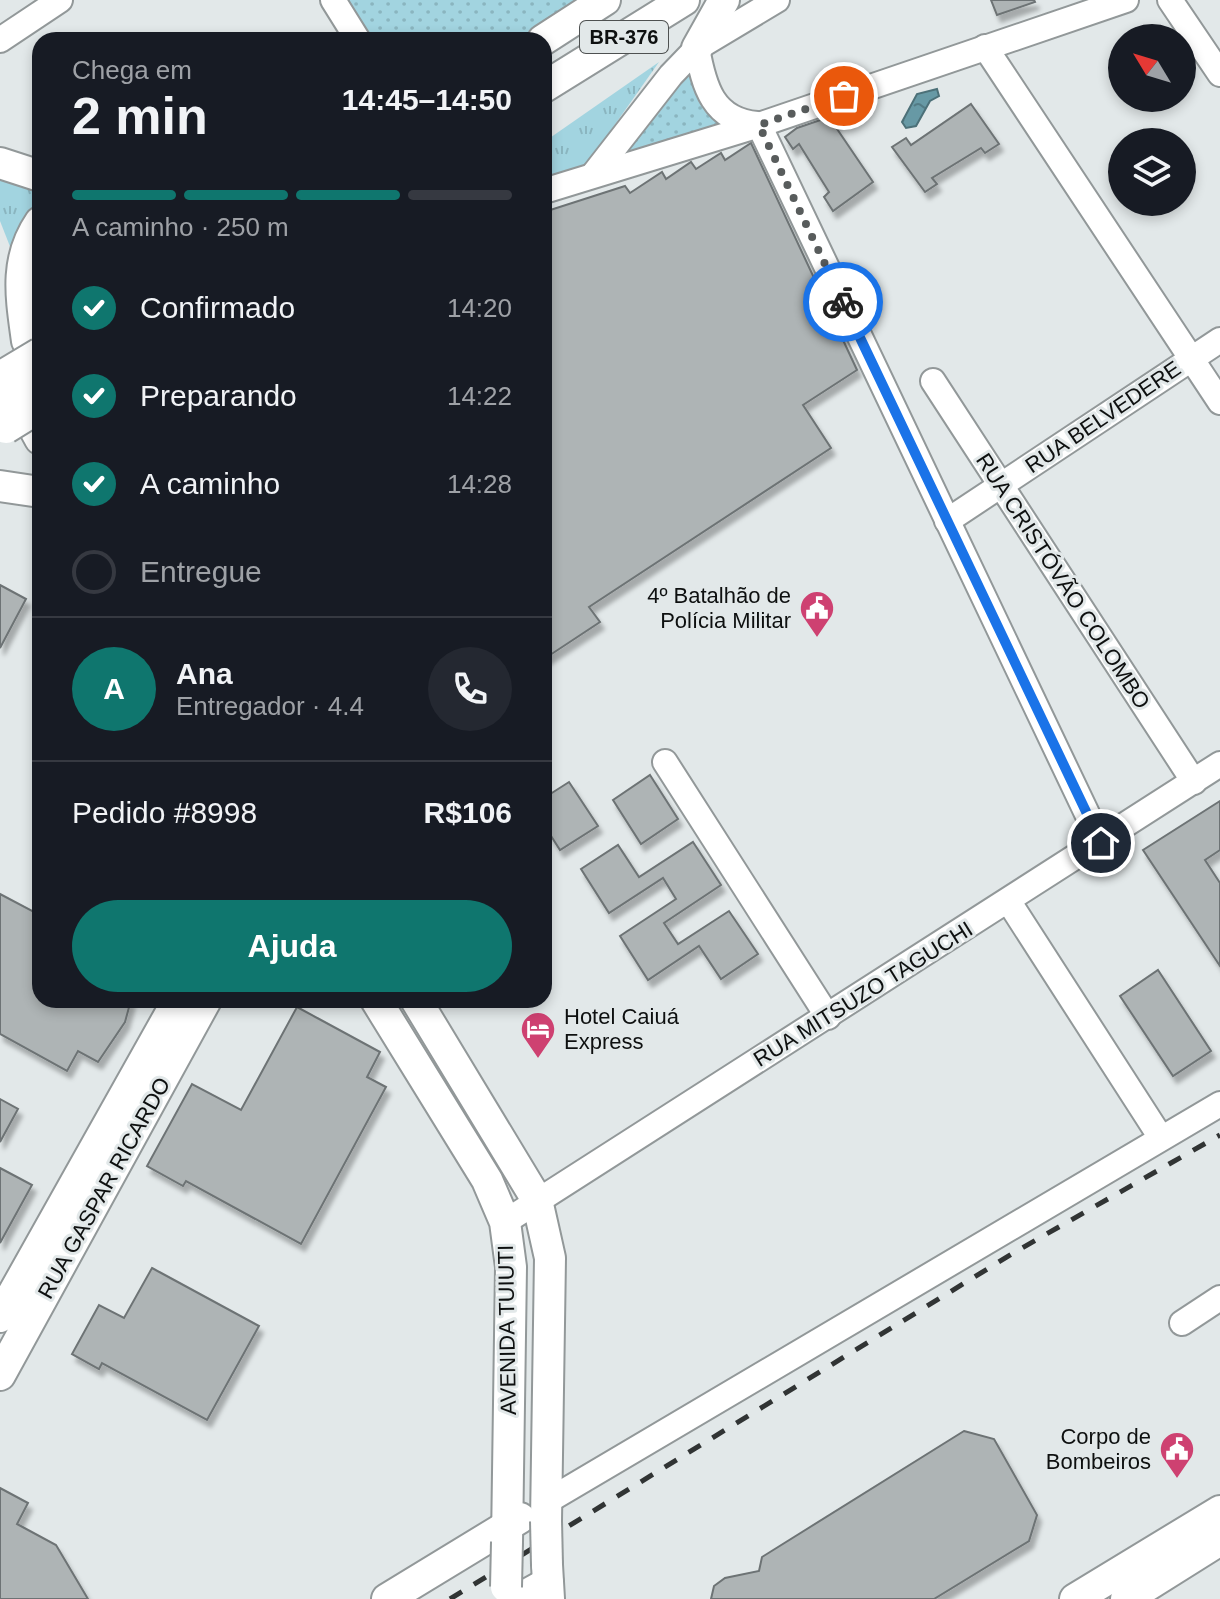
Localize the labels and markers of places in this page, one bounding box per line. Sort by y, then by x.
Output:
pin [810,62,878,130]
place label: 4º Batalhão de Polícia Militar [647,583,791,633]
public building icon: 4º Batalhão de Polícia Militar [798,589,836,639]
pin [1067,809,1135,877]
place label: Hotel Caiuá Express [564,1004,680,1054]
hotel icon: Hotel Caiuá Express [519,1010,557,1060]
place label: Corpo de Bombeiros [1046,1424,1151,1474]
public building icon: Corpo de Bombeiros [1158,1430,1196,1480]

